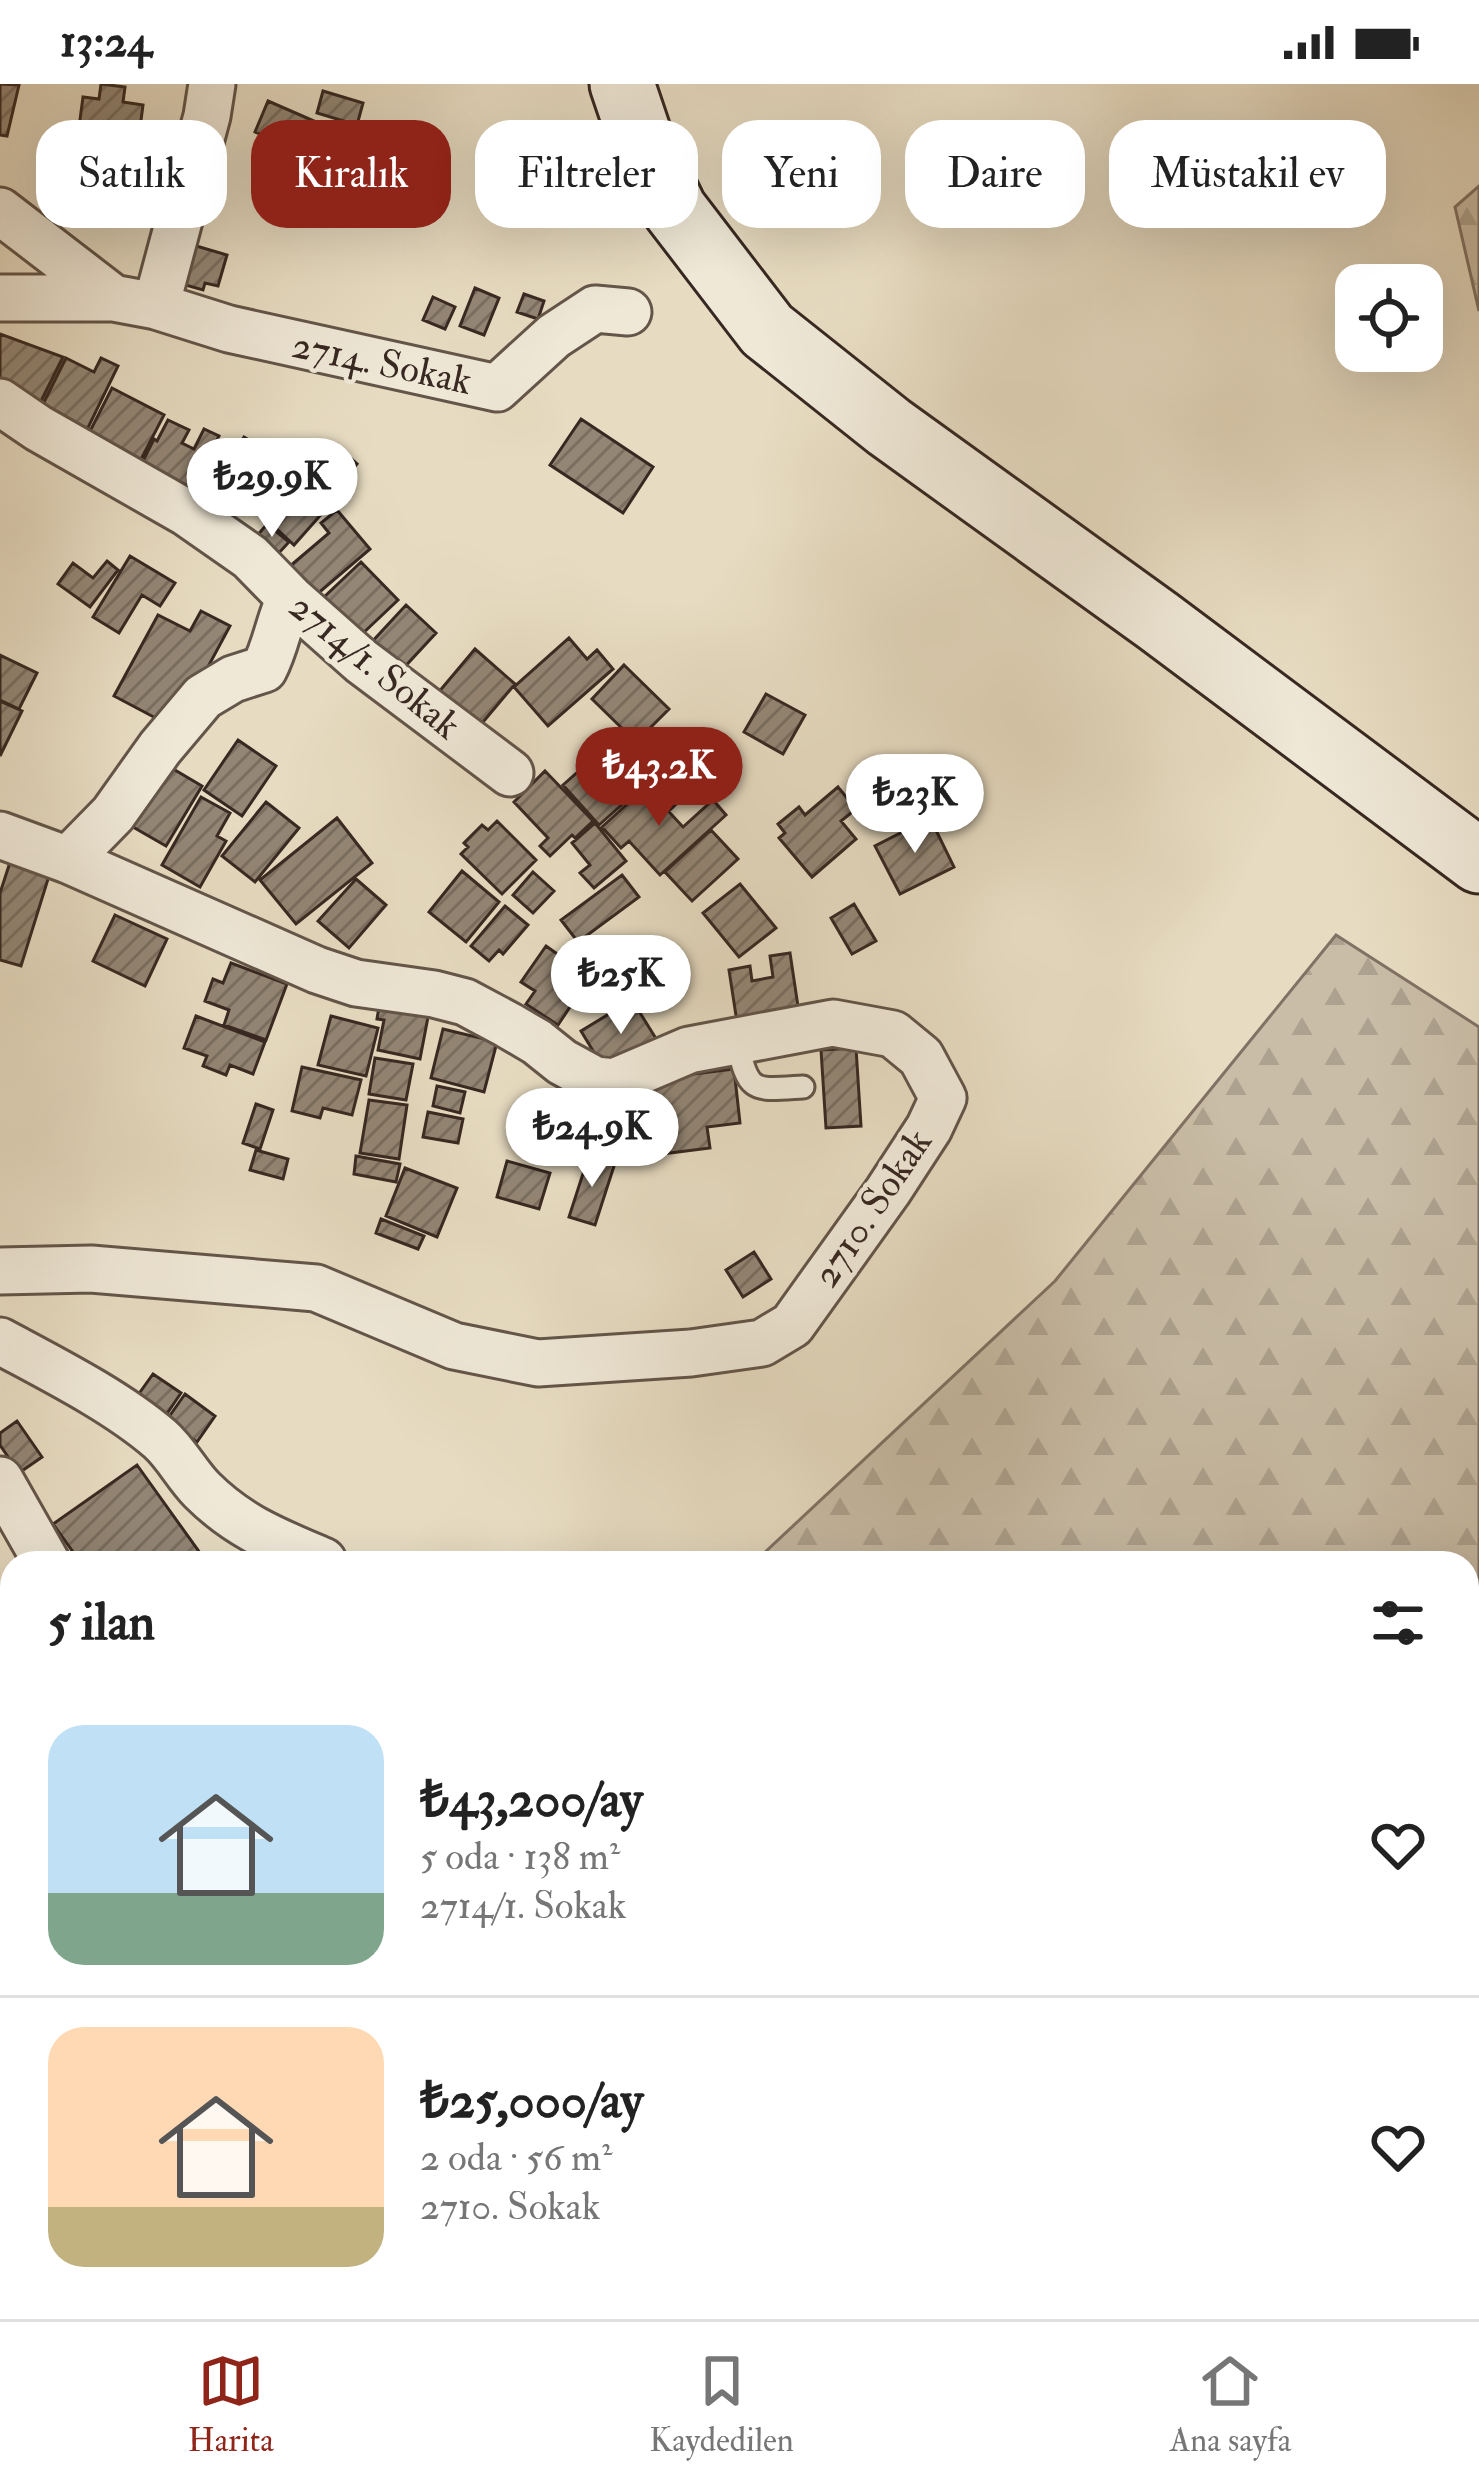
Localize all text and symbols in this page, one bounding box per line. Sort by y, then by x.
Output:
text: 13:24 [60,14,152,70]
chip: Satılık [36,120,227,228]
chip: Kiralık [251,120,451,228]
chip: Filtreler [475,120,698,228]
chip: Yeni [722,120,881,228]
chip: Daire [905,120,1085,228]
chip: Müstakil ev [1109,120,1386,228]
map controls [1335,264,1443,372]
button: locate [1335,264,1443,372]
street label: 2714. Sokak [288,320,477,406]
pin: ₺29.9K [174,438,370,540]
text: ₺29.9K [214,452,330,501]
street label: 2714/1. Sokak [279,582,471,750]
pin: ₺43.2K [561,727,757,829]
text: ₺43.2K [603,741,715,790]
pin: ₺23K [844,754,986,856]
text: ₺23K [873,768,957,817]
pin: ₺25K [550,935,692,1037]
text: ₺25K [578,949,664,998]
pin: ₺24.9K [494,1088,690,1190]
text: ₺24.9K [533,1102,651,1151]
street label: 2710. Sokak [801,1119,943,1296]
icon: filters [1365,1590,1431,1656]
text: 5 ilan [48,1591,155,1655]
text: ₺43,200/ay [420,1768,643,1832]
icon: home [144,1773,288,1917]
icon: heart [1365,1812,1431,1878]
text: 5 oda · 138 m² [420,1832,620,1881]
text: 2714/1. Sokak [420,1881,627,1930]
text: ₺25,000/ay [420,2069,643,2133]
icon: home [144,2075,288,2219]
icon: heart [1365,2114,1431,2180]
text: 2 oda · 56 m² [420,2133,612,2182]
text: 2710. Sokak [420,2182,600,2231]
tab: Harita [188,2348,274,2461]
tab: Kaydedilen [649,2348,794,2461]
tab: Ana sayfa [1169,2348,1291,2461]

